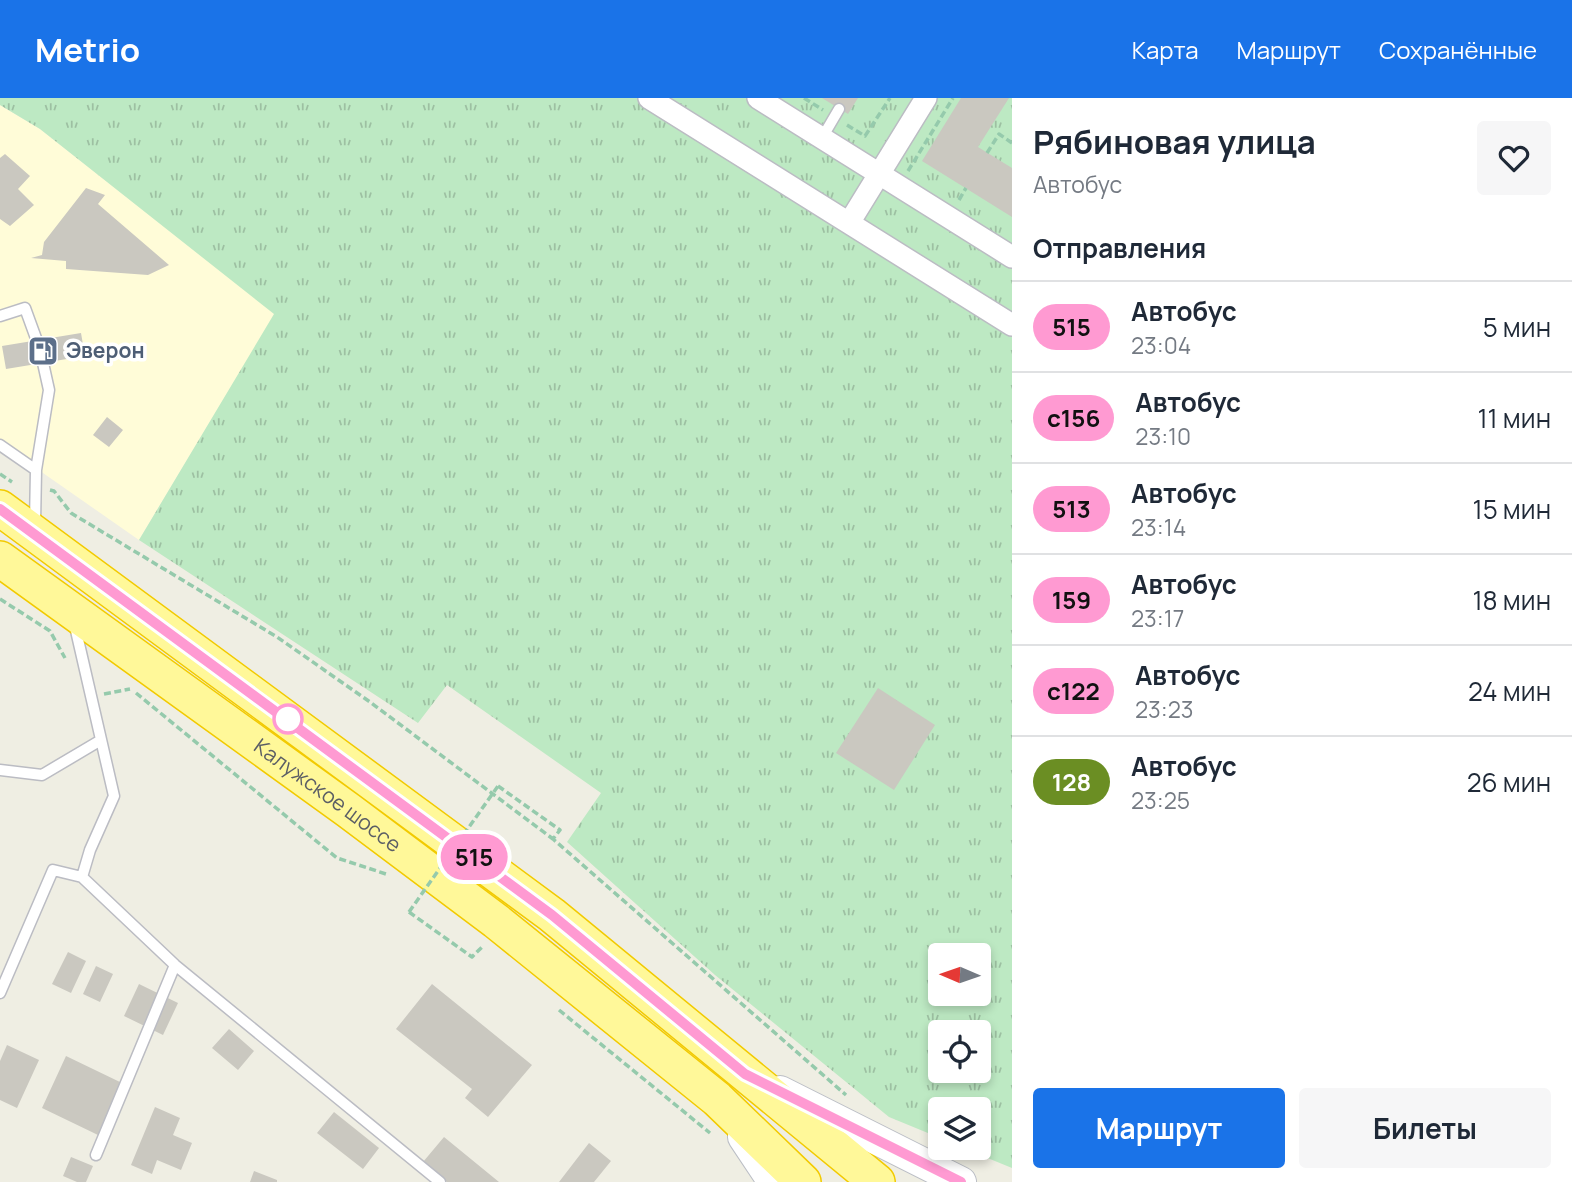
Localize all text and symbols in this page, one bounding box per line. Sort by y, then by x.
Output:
text: Metrio [35,27,140,72]
text: Карта [1132,33,1199,66]
text: Маршрут [1237,33,1341,66]
text: Сохранённые [1379,33,1537,66]
text: Рябиновая улица [1033,119,1316,164]
button: heart [1477,121,1551,195]
text: Автобус [1033,168,1122,200]
text: Отправления [1033,230,1206,266]
text: Автобус [1131,293,1237,329]
text: 5 мин [1483,309,1551,345]
text: 515 [1052,310,1091,343]
text: 23:04 [1131,329,1191,361]
fuel station icon: Эверон [26,334,60,368]
place label: Эверон [66,336,144,364]
text: Автобус [1135,384,1241,420]
text: 11 мин [1477,400,1551,436]
text: с156 [1047,401,1100,434]
text: 23:10 [1135,420,1191,452]
text: Автобус [1131,475,1237,511]
text: 15 мин [1473,491,1551,527]
text: 513 [1052,492,1091,525]
text: 23:14 [1131,511,1186,543]
text: Автобус [1131,566,1237,602]
text: 18 мин [1472,582,1551,618]
text: 159 [1052,583,1091,616]
text: 23:17 [1131,602,1184,634]
text: Автобус [1135,657,1241,693]
text: 24 мин [1468,673,1551,709]
text: с122 [1047,674,1100,707]
text: 23:23 [1135,693,1193,725]
unlabelled marker [273,704,303,734]
street label: Калужское шоссе [249,732,407,858]
text: Автобус [1131,748,1237,784]
text: 26 мин [1467,764,1551,800]
text: 128 [1052,765,1091,798]
text: 23:25 [1131,784,1190,816]
line badge: 515 [434,834,514,880]
text: 515 [455,840,493,873]
north arrow [928,943,990,1006]
map controls [928,943,991,1160]
button: locate [928,1020,991,1083]
button: Маршрут [1033,1088,1285,1168]
button: Билеты [1299,1088,1551,1168]
button: layers [928,1097,991,1160]

